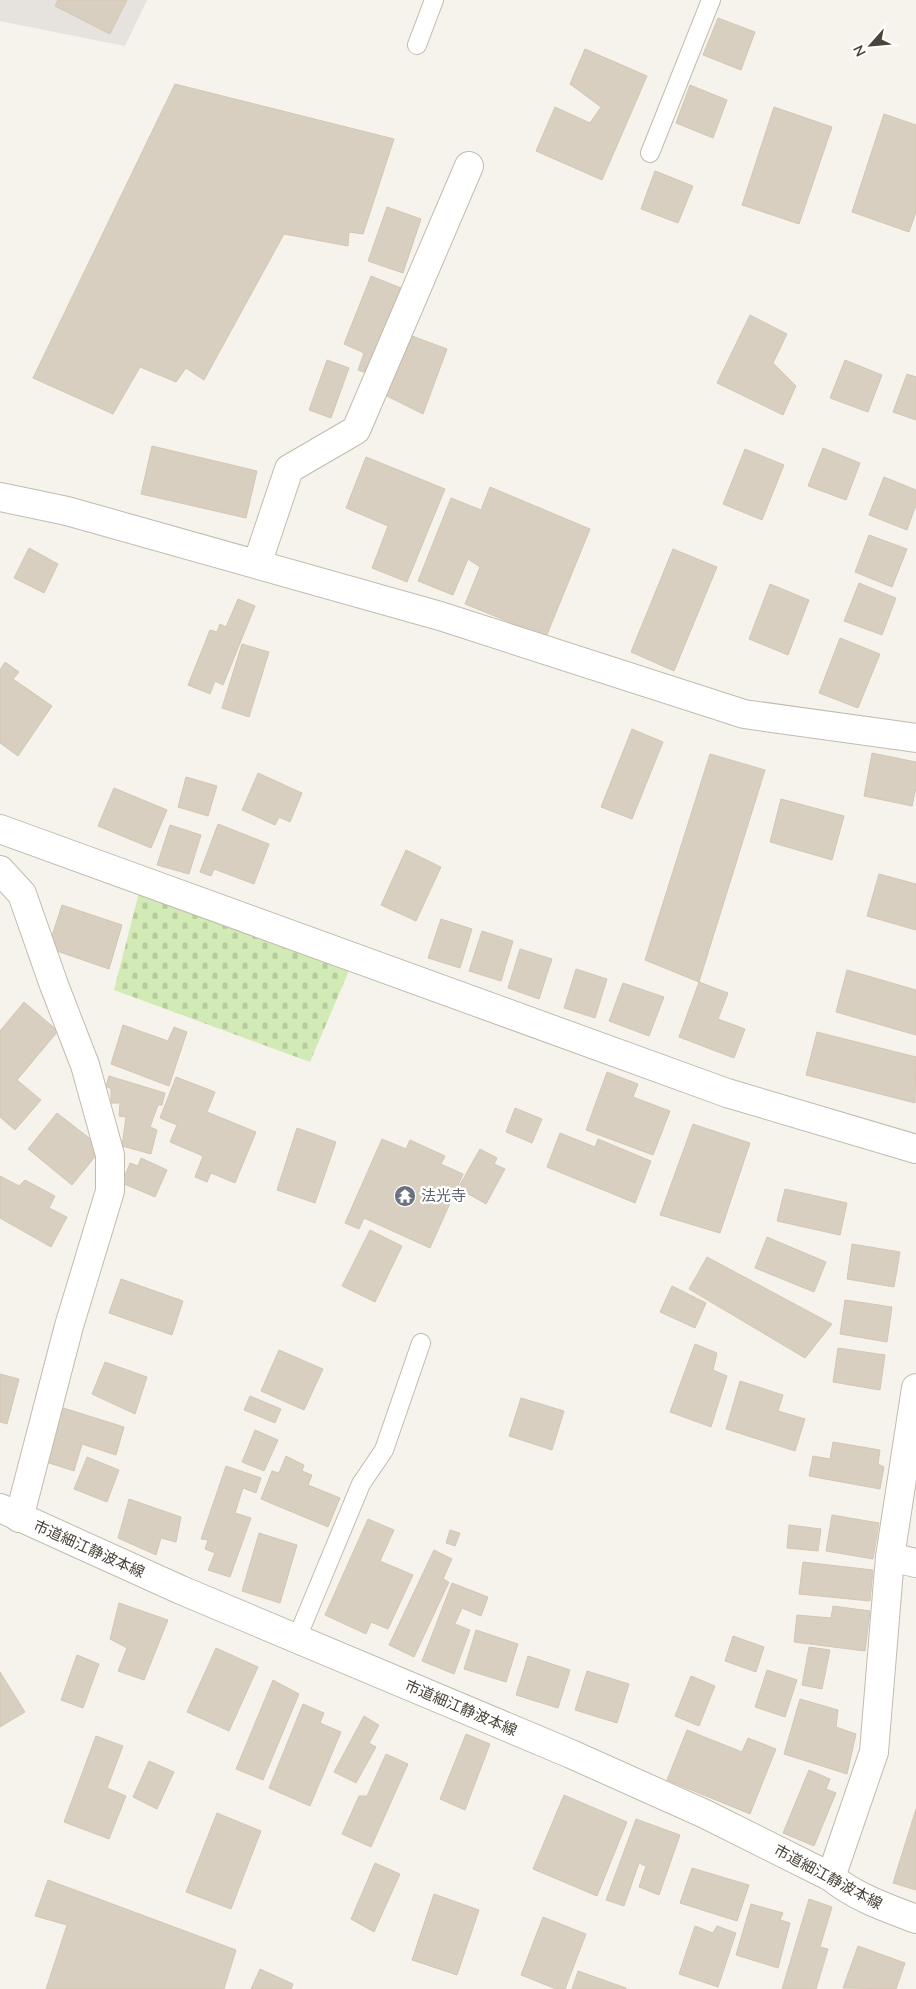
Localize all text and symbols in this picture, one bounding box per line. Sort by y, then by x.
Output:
north arrow [846,20,896,70]
text: N [849,42,871,60]
temple icon: 法光寺 [393,1184,417,1208]
place label: 法光寺 [421,1186,466,1206]
street label: 市道細江静波本線 [30,1515,148,1583]
street label: 市道細江静波本線 [402,1675,520,1741]
street label: 市道細江静波本線 [770,1840,886,1914]

